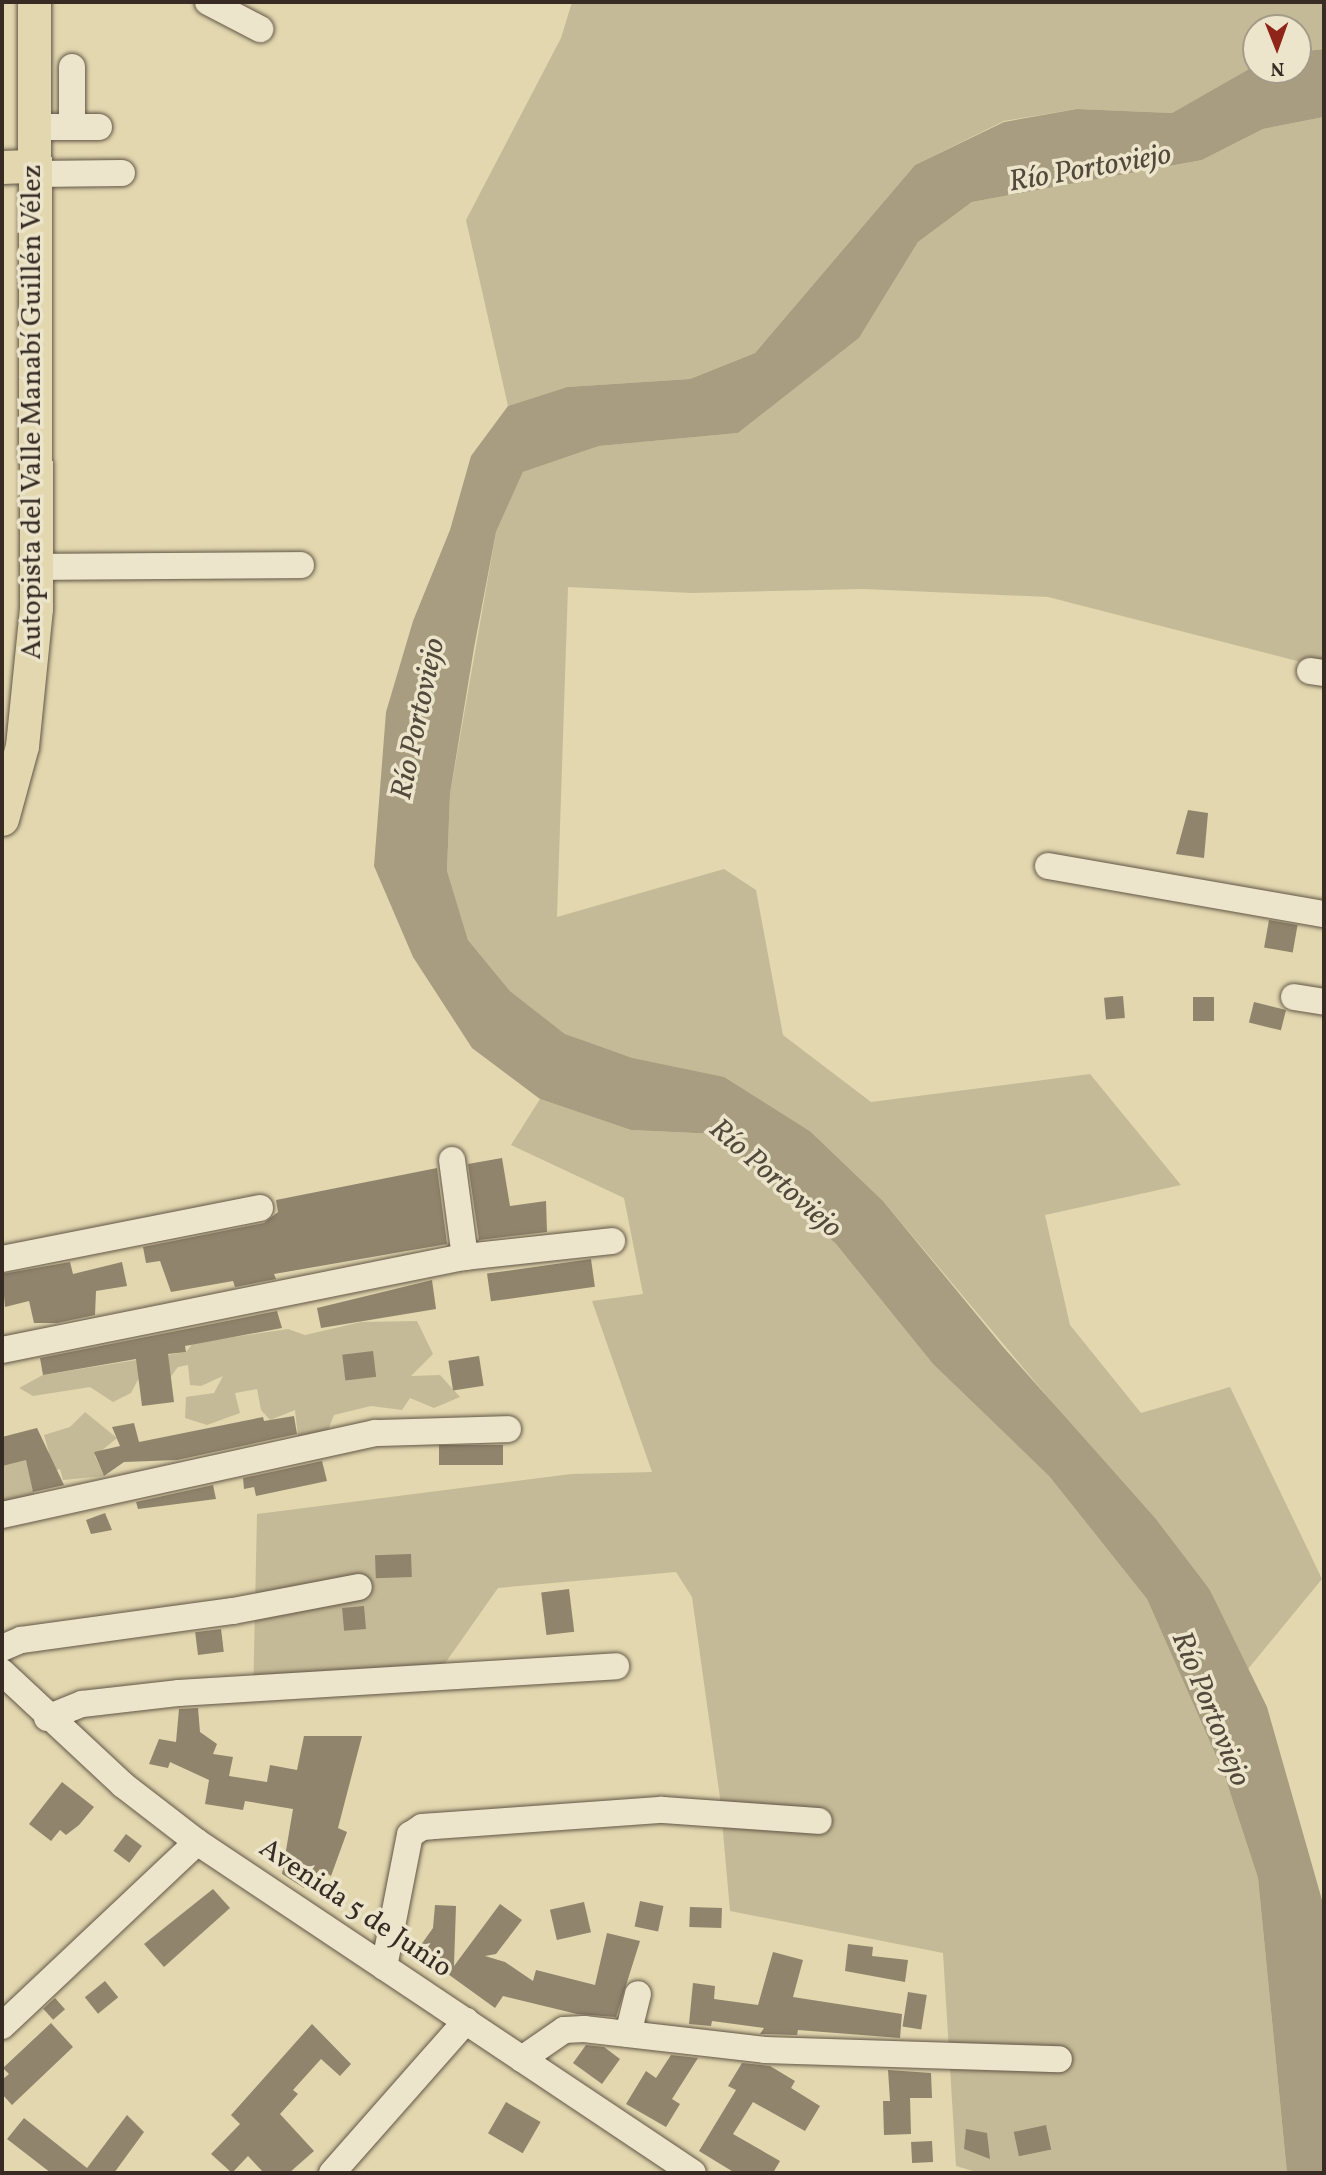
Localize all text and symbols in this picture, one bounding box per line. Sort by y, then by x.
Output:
north arrow [1242,14,1312,84]
text: N [1270,55,1284,81]
water label: Río Portoviejo [1006,137,1174,201]
street label: Autopista del Valle Manabí Guillén Vélez [16,163,50,661]
water label: Río Portoviejo [384,635,454,803]
water label: Río Portoviejo [701,1112,849,1246]
water label: Río Portoviejo [1163,1626,1257,1792]
street label: Avenida 5 de Junio [252,1832,458,1986]

